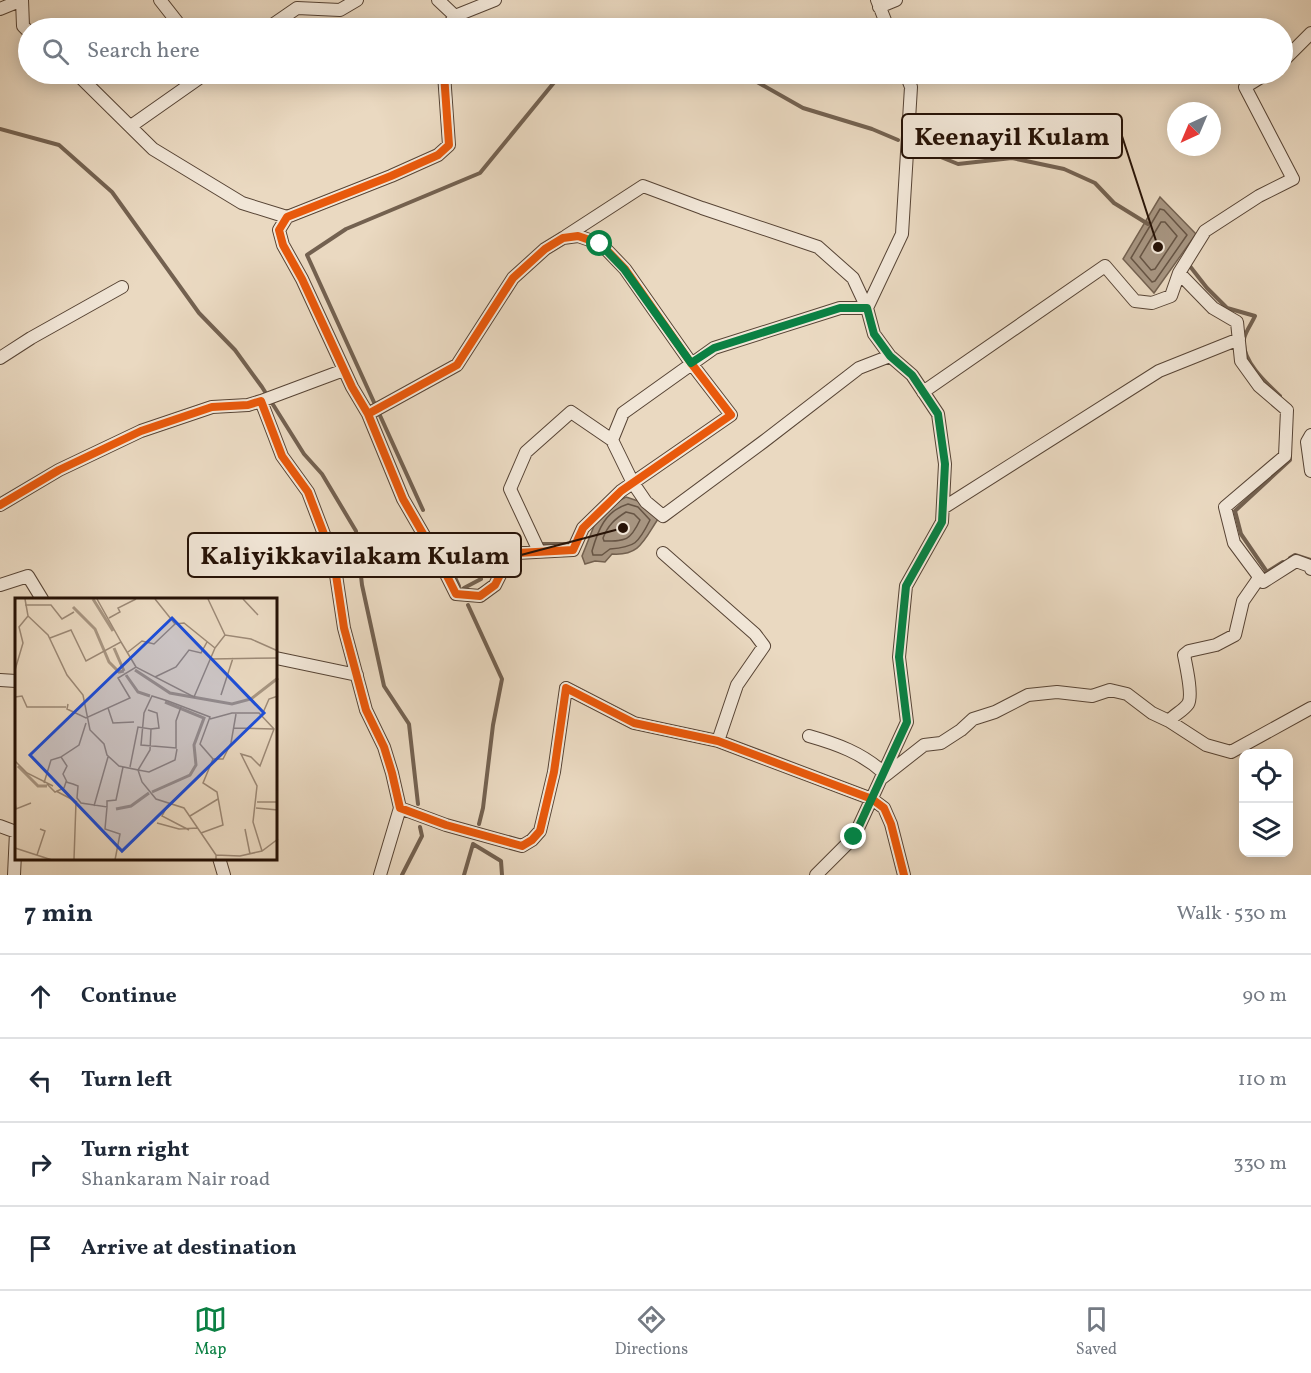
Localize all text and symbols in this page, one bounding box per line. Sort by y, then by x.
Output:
search box [18,18,1293,84]
icon: search [39,35,72,68]
text: Search here [87,36,200,67]
north arrow [1167,102,1221,156]
callout: Keenayil Kulam [902,114,1122,158]
text: Keenayil Kulam [914,120,1110,156]
route start [586,230,612,256]
callout: Kaliyikkavilakam Kulam [188,533,521,577]
text: Kaliyikkavilakam Kulam [200,539,510,575]
inset map [15,598,278,860]
map controls [1239,749,1293,857]
button: locate [1239,749,1293,803]
button: layers [1239,803,1293,857]
route end [840,823,866,849]
text: 7 min [24,896,93,932]
text: Walk · 530 m [1176,900,1287,928]
icon: ahead [24,980,57,1013]
text: Continue [81,981,177,1012]
text: 90 m [1243,982,1287,1010]
icon: left [24,1064,57,1097]
text: Turn left [81,1065,172,1096]
text: 110 m [1238,1066,1287,1094]
text: Turn right [81,1135,189,1166]
icon: right [24,1148,57,1181]
text: 330 m [1233,1150,1287,1178]
text: Shankaram Nair road [81,1166,270,1194]
icon: arrive [24,1232,57,1265]
text: Arrive at destination [81,1233,297,1264]
tab: Map [194,1303,227,1361]
tab: Directions [615,1303,688,1361]
tab: Saved [1076,1303,1117,1361]

